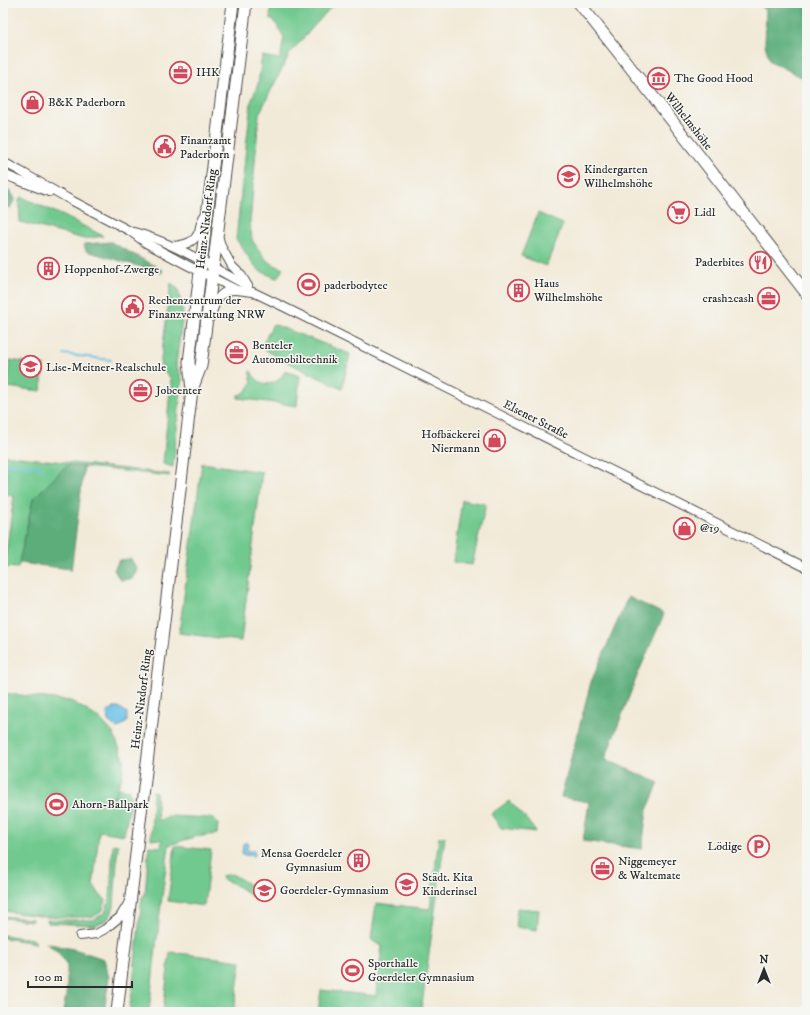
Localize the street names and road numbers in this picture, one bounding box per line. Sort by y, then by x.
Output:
street label: Wilhelmshöhe [661,89,716,153]
street label: Heinz-Nixdorf-Ring [193,168,220,270]
street label: Elsener Straße [501,397,571,442]
street label: Heinz-Nixdorf-Ring [128,648,155,750]

